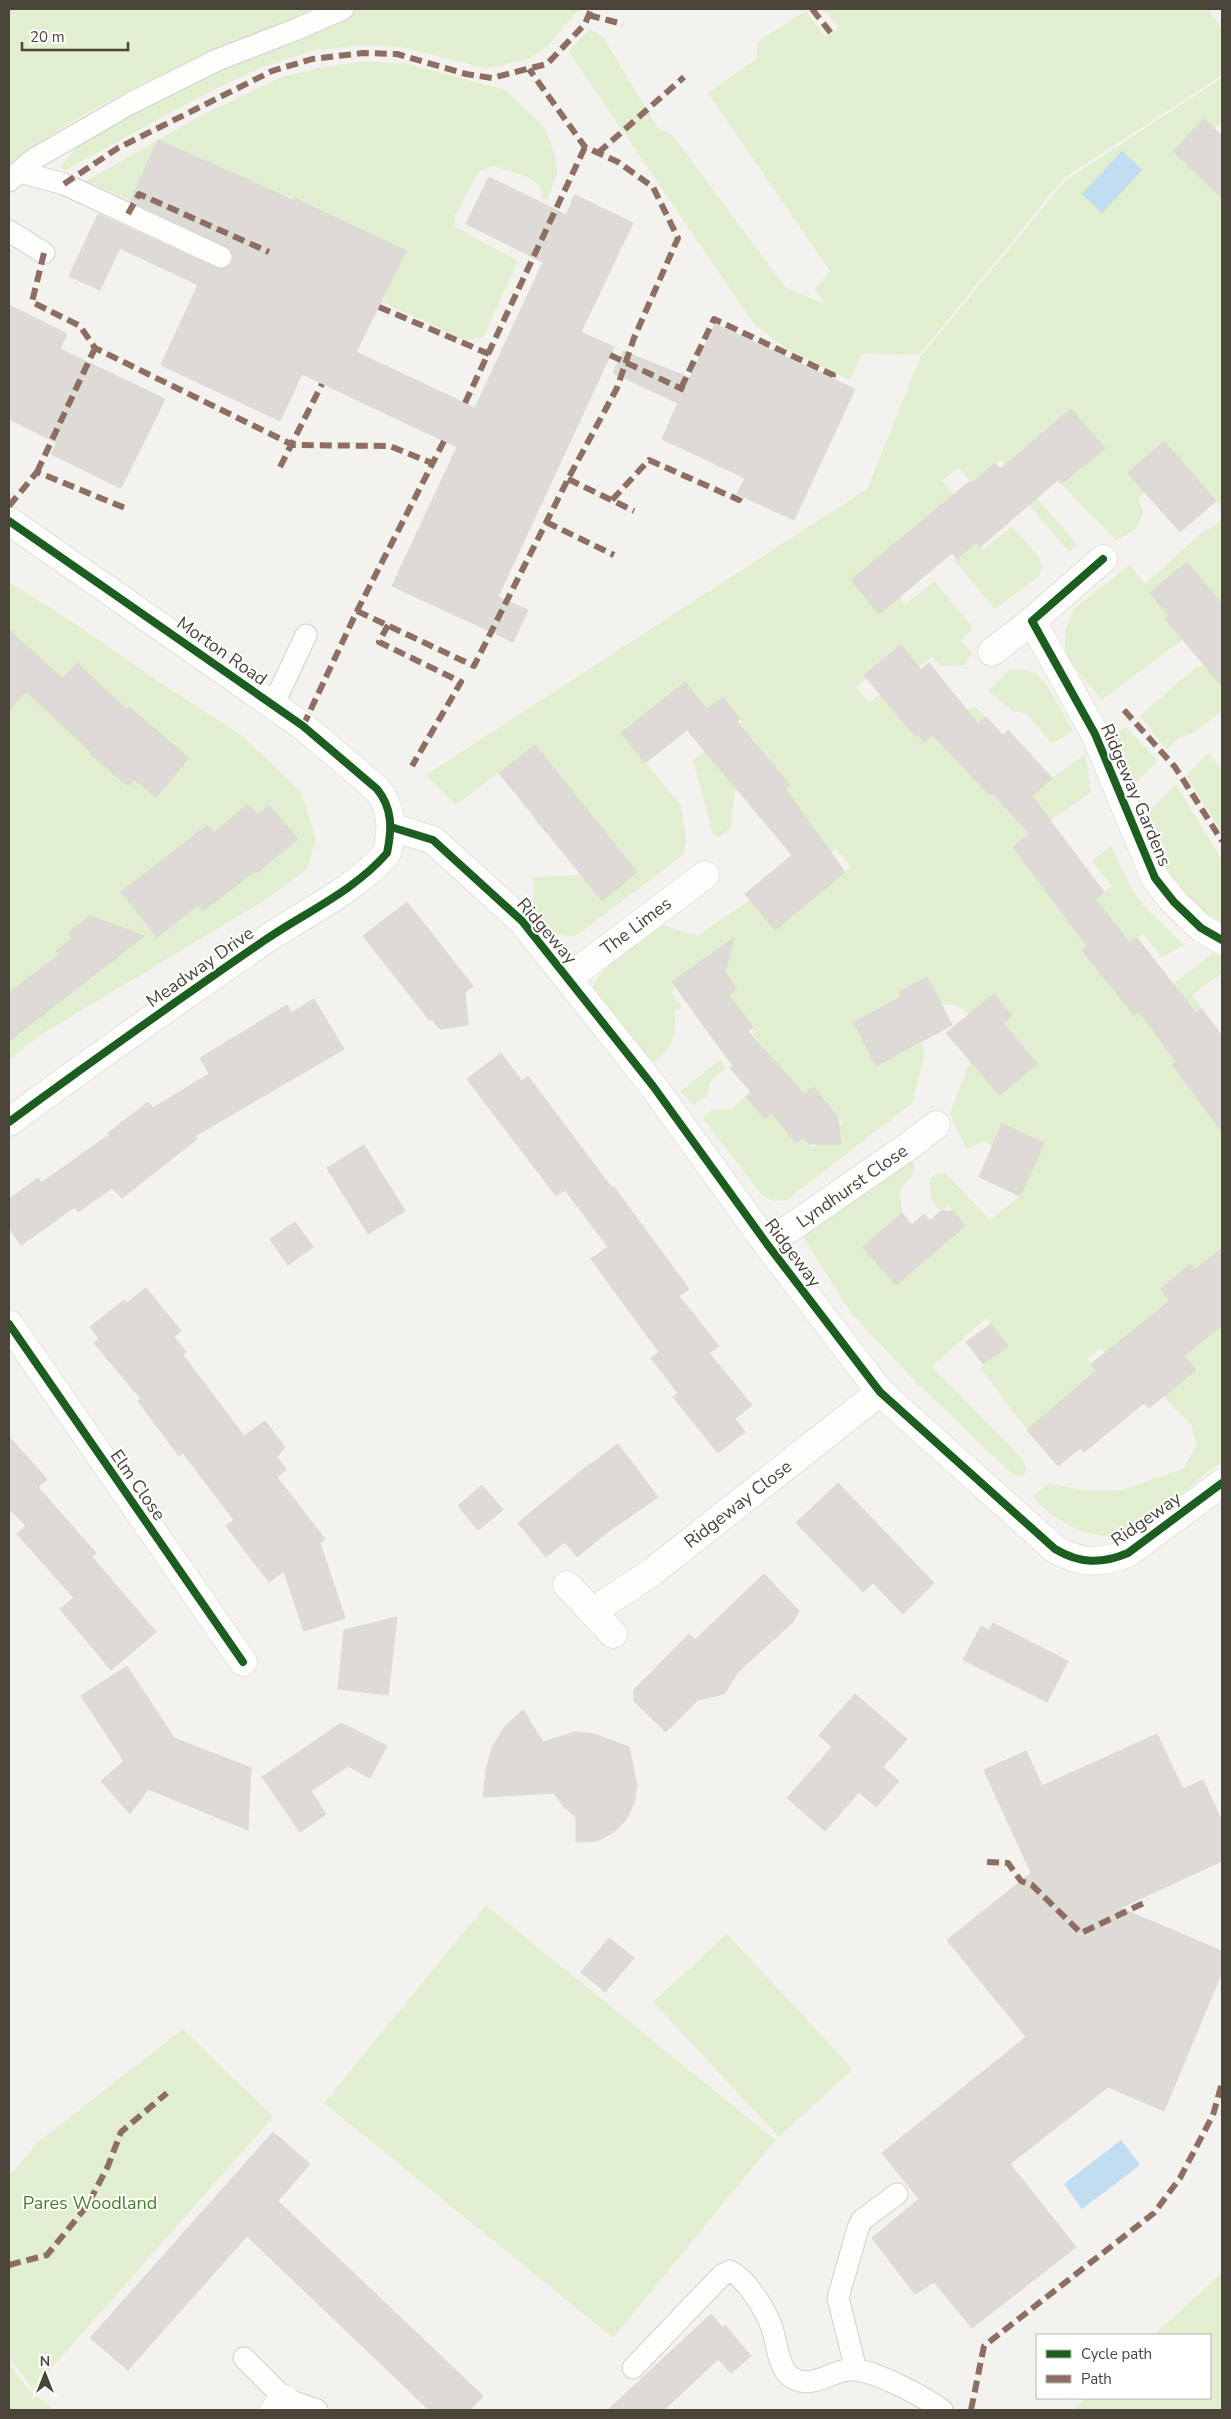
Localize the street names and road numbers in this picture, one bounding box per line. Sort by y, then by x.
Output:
street label: Morton Road [172,611,272,691]
street label: Ridgeway Gardens [1095,720,1177,870]
street label: The Limes [596,891,676,961]
street label: Ridgeway [512,893,583,970]
street label: Meadway Drive [142,921,258,1013]
street label: Lyndhurst Close [792,1139,912,1233]
street label: Ridgeway [759,1214,827,1293]
street label: Elm Close [105,1445,171,1525]
street label: Ridgeway Close [679,1454,797,1554]
street label: Ridgeway [1106,1486,1186,1552]

